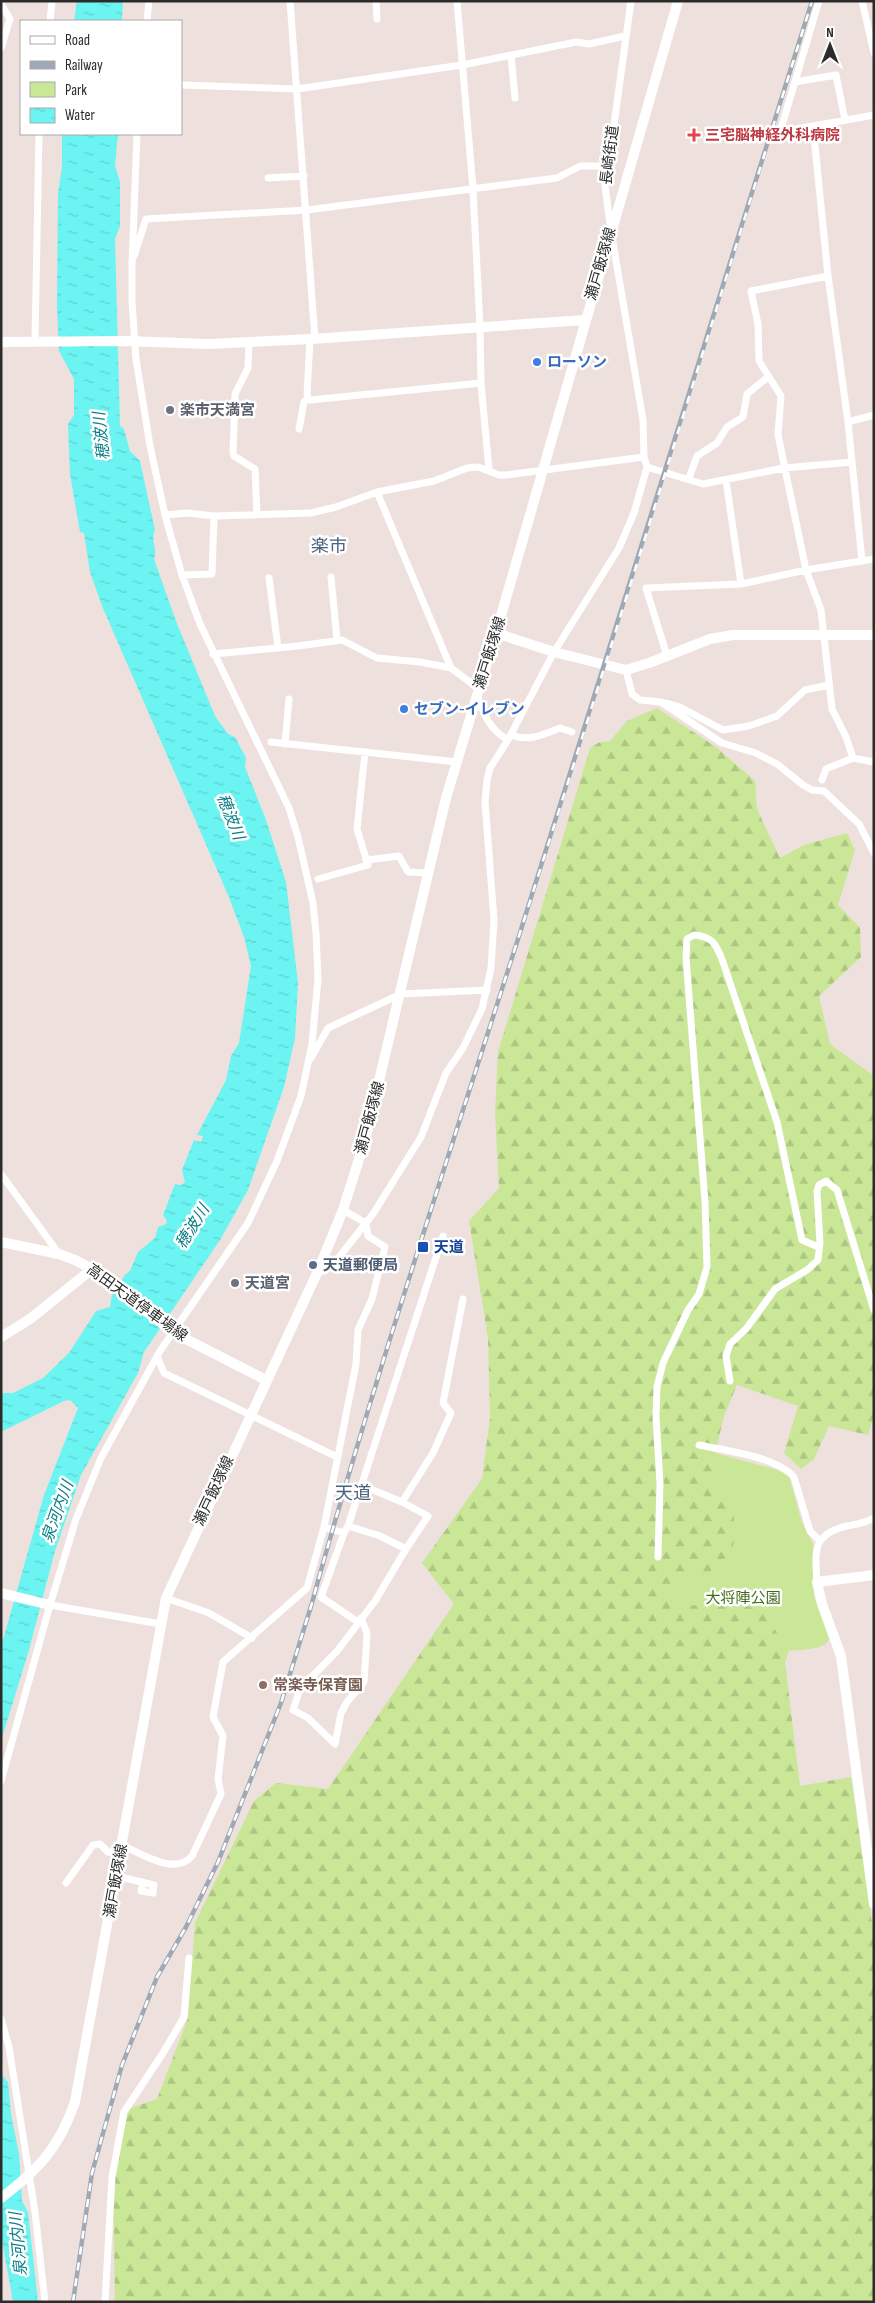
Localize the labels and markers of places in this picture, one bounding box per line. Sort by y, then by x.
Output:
place label: 三宅脳神経外科病院 [705,126,840,145]
marker: 三宅脳神経外科病院 [687,128,701,142]
place label: ローソン [547,353,607,372]
marker: ローソン [531,356,543,368]
place label: 楽市天満宮 [180,401,255,420]
marker: 楽市天満宮 [164,404,176,416]
place label: セブン-イレブン [414,700,525,719]
marker: セブン-イレブン [398,703,410,715]
place label: 天道 [434,1238,464,1257]
marker: 天道 [416,1240,430,1254]
place label: 天道郵便局 [323,1256,398,1275]
marker: 天道郵便局 [307,1259,319,1271]
place label: 天道宮 [245,1274,290,1293]
marker: 天道宮 [229,1277,241,1289]
place label: 常楽寺保育園 [273,1676,363,1695]
marker: 常楽寺保育園 [257,1679,269,1691]

